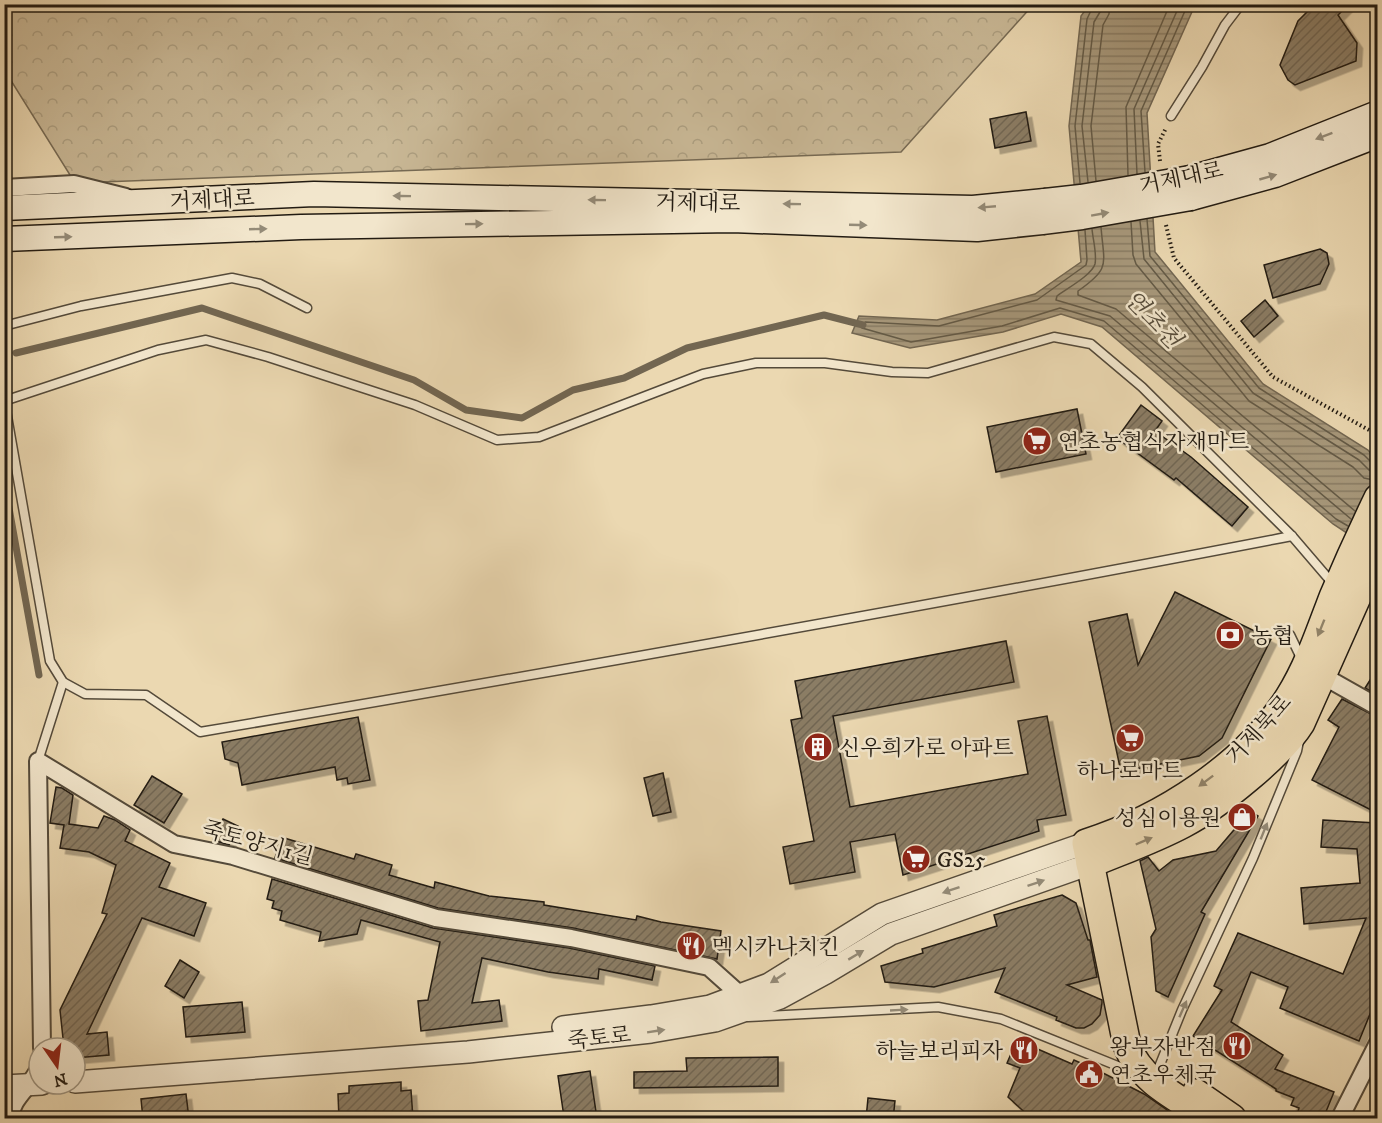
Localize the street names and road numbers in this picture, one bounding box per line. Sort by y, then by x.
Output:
street label: 거제대로 [1137,156,1226,201]
street label: 거제대로 [169,185,255,216]
street label: 거제대로 [655,189,741,218]
street label: 거제북로 [1221,689,1298,771]
street label: 죽토양지1길 [199,816,316,871]
street label: 죽토로 [566,1022,632,1055]

